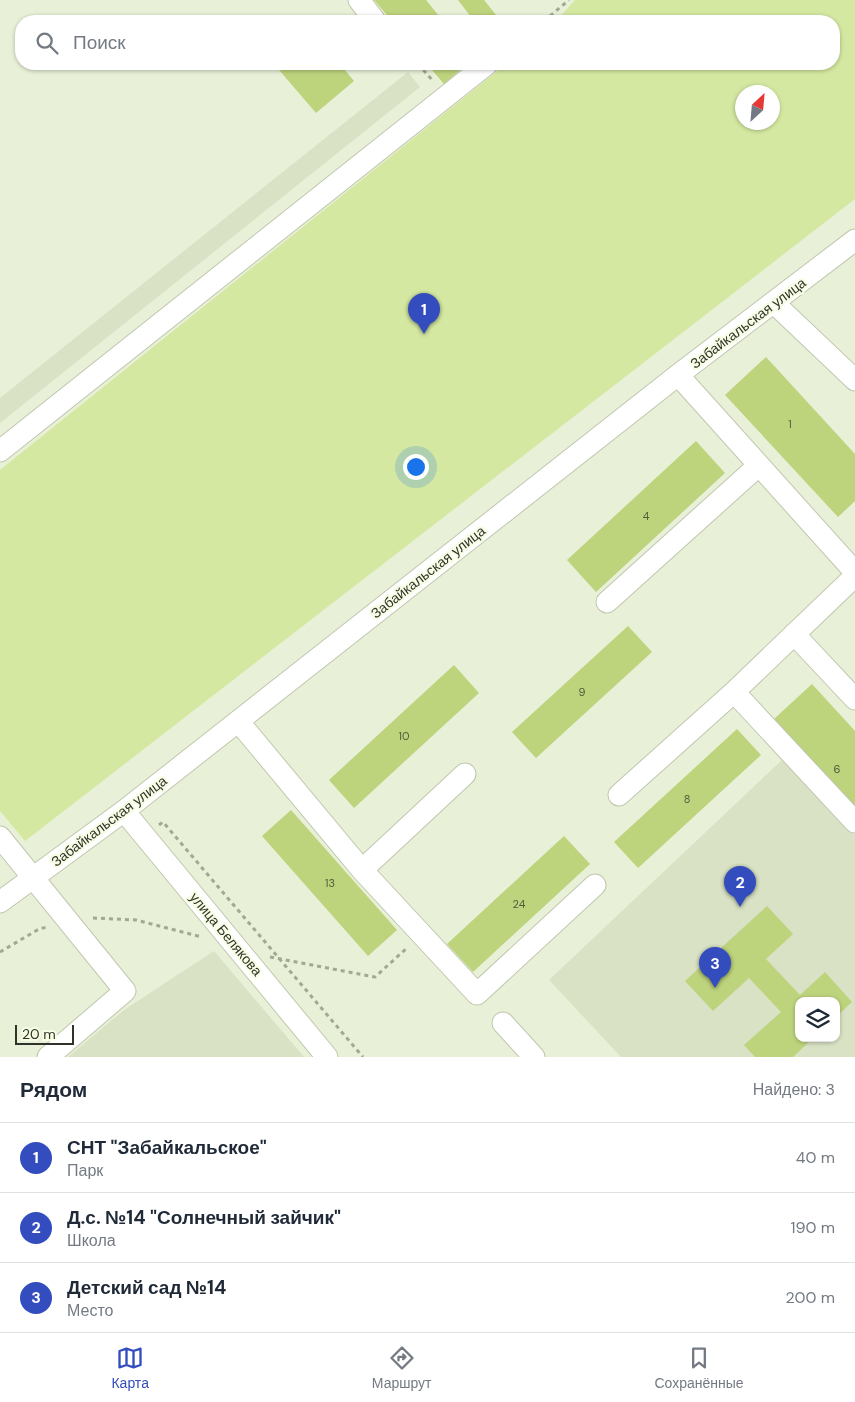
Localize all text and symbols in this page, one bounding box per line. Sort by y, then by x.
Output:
search box [15,15,840,70]
icon: search [33,29,61,57]
text: Поиск [73,30,126,55]
north arrow [735,85,780,130]
street label: Забайкальская улица [687,273,810,372]
pin: 1 [408,293,440,334]
house number: 1 [788,417,792,431]
your location [403,454,429,480]
house number: 4 [643,509,650,523]
street label: Забайкальская улица [367,522,489,622]
house number: 9 [579,685,586,699]
house number: 10 [399,729,409,743]
house number: 6 [834,762,841,776]
street label: Забайкальская улица [48,771,171,870]
house number: 8 [684,792,690,806]
pin: 2 [724,866,756,907]
house number: 13 [325,876,335,890]
street label: улица Белякова [186,889,266,980]
house number: 24 [513,897,526,911]
pin: 3 [699,947,731,988]
map controls [795,997,840,1042]
button: layers [795,997,840,1042]
scale bar [15,1022,74,1045]
text: 20 m [22,1025,56,1043]
text: Рядом [20,1076,87,1104]
text: Найдено: 3 [753,1079,835,1100]
text: СНТ "Забайкальское" [67,1135,267,1160]
text: 1 [33,1147,39,1168]
text: 40 m [796,1147,835,1168]
text: Парк [67,1160,103,1181]
text: Д.с. №14 "Солнечный зайчик" [67,1205,341,1230]
text: 2 [31,1217,41,1238]
text: 190 m [791,1217,835,1238]
text: Школа [67,1230,116,1251]
text: Детский сад №14 [67,1275,226,1300]
text: 3 [31,1287,41,1308]
text: 200 m [786,1287,835,1308]
text: Место [67,1300,113,1321]
tab: Карта [111,1344,149,1392]
tab: Маршрут [372,1344,432,1392]
tab: Сохранённые [654,1344,744,1392]

